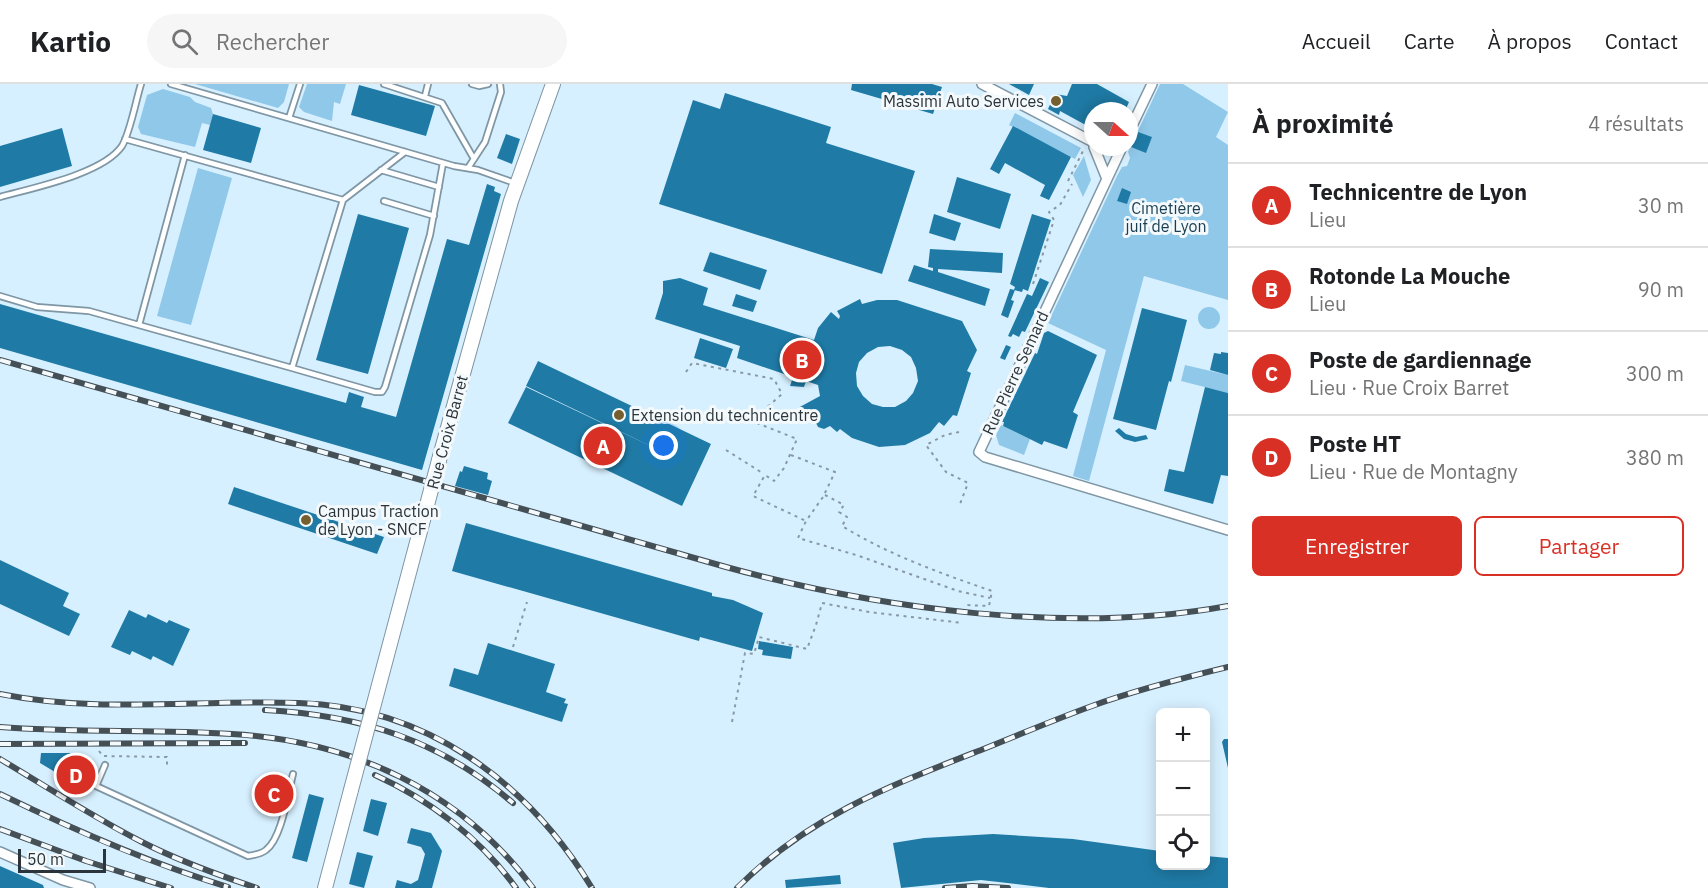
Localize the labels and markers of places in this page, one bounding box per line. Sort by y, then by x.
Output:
place label: Massimi Auto Services [883,91,1044,111]
marker: Massimi Auto Services [1049,94,1063,108]
pin: B [782,338,822,382]
place label: Extension du technicentre [631,405,818,425]
marker: Extension du technicentre [612,408,626,422]
pin: A [584,424,622,469]
place label: Campus Traction de Lyon - SNCF [318,501,439,539]
marker: Campus Traction de Lyon - SNCF [299,513,313,527]
pin: D [56,752,96,798]
pin: C [254,772,294,816]

